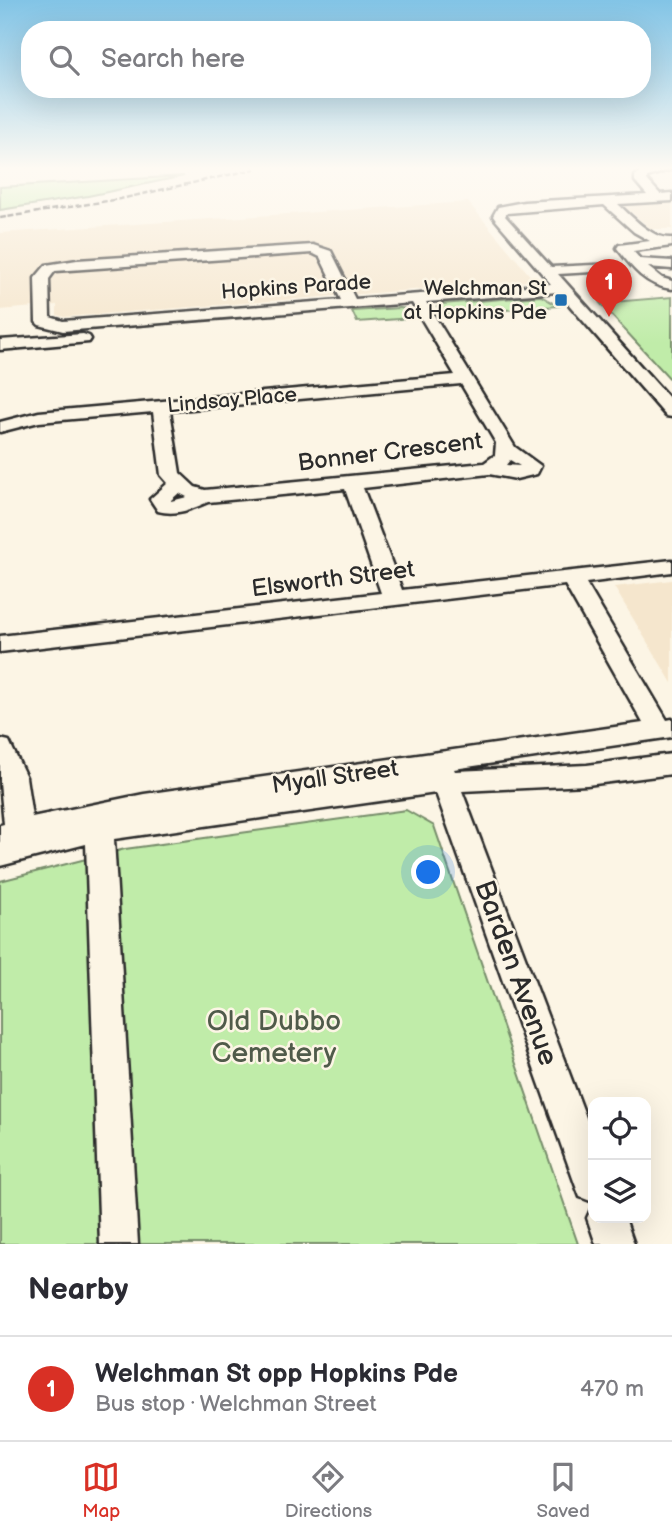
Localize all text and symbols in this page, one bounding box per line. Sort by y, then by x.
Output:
search box [21,21,651,98]
icon: search [45,41,83,79]
text: Search here [101,44,245,75]
pin: 1 [586,259,632,317]
street label: Hopkins Parade [220,269,372,305]
place label: Welchman St at Hopkins Pde [404,276,548,325]
marker: Welchman St at Hopkins Pde [553,292,569,308]
street label: Lindsay Place [166,382,298,418]
street label: Bonner Crescent [296,426,485,478]
street label: Elsworth Street [250,555,417,603]
street label: Myall Street [270,754,401,800]
your location [411,855,445,889]
street label: Barden Avenue [467,876,565,1070]
park label: Old Dubbo Cemetery [207,1005,341,1070]
map controls [588,1097,651,1223]
button: locate [588,1097,651,1160]
button: layers [588,1160,651,1223]
text: Nearby [28,1272,128,1308]
text: Welchman St opp Hopkins Pde [95,1359,458,1390]
text: 1 [46,1375,56,1403]
text: 470 m [580,1375,644,1403]
text: Bus stop · Welchman Street [95,1390,377,1418]
tab: Map [82,1458,120,1523]
tab: Directions [285,1458,372,1523]
tab: Saved [536,1458,590,1523]

